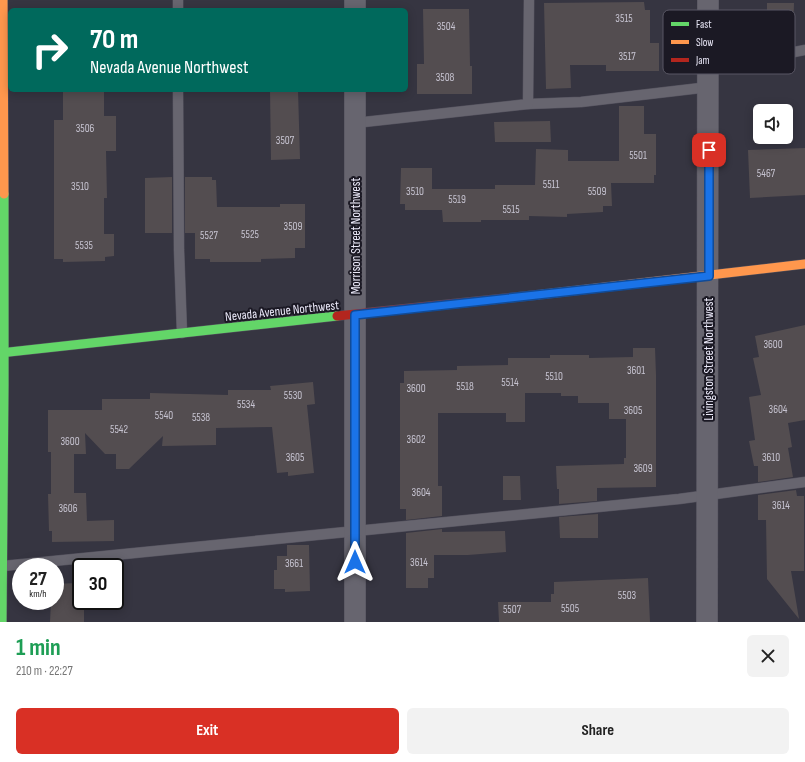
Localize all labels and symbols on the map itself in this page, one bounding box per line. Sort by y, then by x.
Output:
legend [663,10,795,74]
house number: 3515 [615,12,633,25]
text: Fast [696,18,712,31]
house number: 3504 [437,20,456,33]
text: Slow [696,36,713,49]
house number: 3517 [618,50,636,63]
text: Jam [695,54,710,67]
house number: 3508 [436,71,455,84]
house number: 3506 [76,122,95,135]
pin [692,133,726,167]
house number: 3507 [276,134,295,147]
house number: 5501 [629,149,647,162]
house number: 5467 [757,167,776,180]
street label: Morrison Street Northwest [348,178,364,294]
house number: 5511 [543,178,559,191]
house number: 3510 [71,180,89,193]
house number: 3510 [406,185,424,198]
house number: 5509 [588,185,606,198]
house number: 5519 [448,193,466,206]
house number: 5515 [502,203,520,216]
house number: 3509 [284,220,303,233]
house number: 5525 [241,228,259,241]
house number: 5527 [200,229,218,242]
house number: 5535 [75,239,93,252]
street label: Nevada Avenue Northwest [224,297,340,325]
street label: Livingston Street Northwest [701,297,717,421]
house number: 3600 [763,338,783,351]
house number: 3601 [627,364,645,377]
house number: 5510 [545,370,563,383]
house number: 5514 [501,376,519,389]
house number: 5518 [456,380,474,393]
house number: 3600 [406,382,426,395]
house number: 5530 [284,389,302,402]
house number: 5534 [237,398,255,411]
house number: 3604 [769,403,788,416]
house number: 3605 [624,404,642,417]
house number: 5540 [155,409,173,422]
house number: 5538 [192,411,210,424]
house number: 5542 [110,423,128,436]
house number: 3602 [407,433,426,446]
house number: 3600 [60,435,80,448]
house number: 3605 [286,451,304,464]
house number: 3610 [762,451,780,464]
house number: 3609 [633,462,653,475]
house number: 3604 [412,486,431,499]
house number: 3614 [772,499,790,512]
house number: 3606 [58,502,78,515]
position arrow [334,541,376,583]
house number: 3614 [410,556,428,569]
house number: 3661 [285,557,303,570]
speed limit sign: 30 [72,558,124,610]
house number: 5503 [618,589,637,602]
house number: 5505 [561,602,579,615]
house number: 5507 [503,603,522,616]

